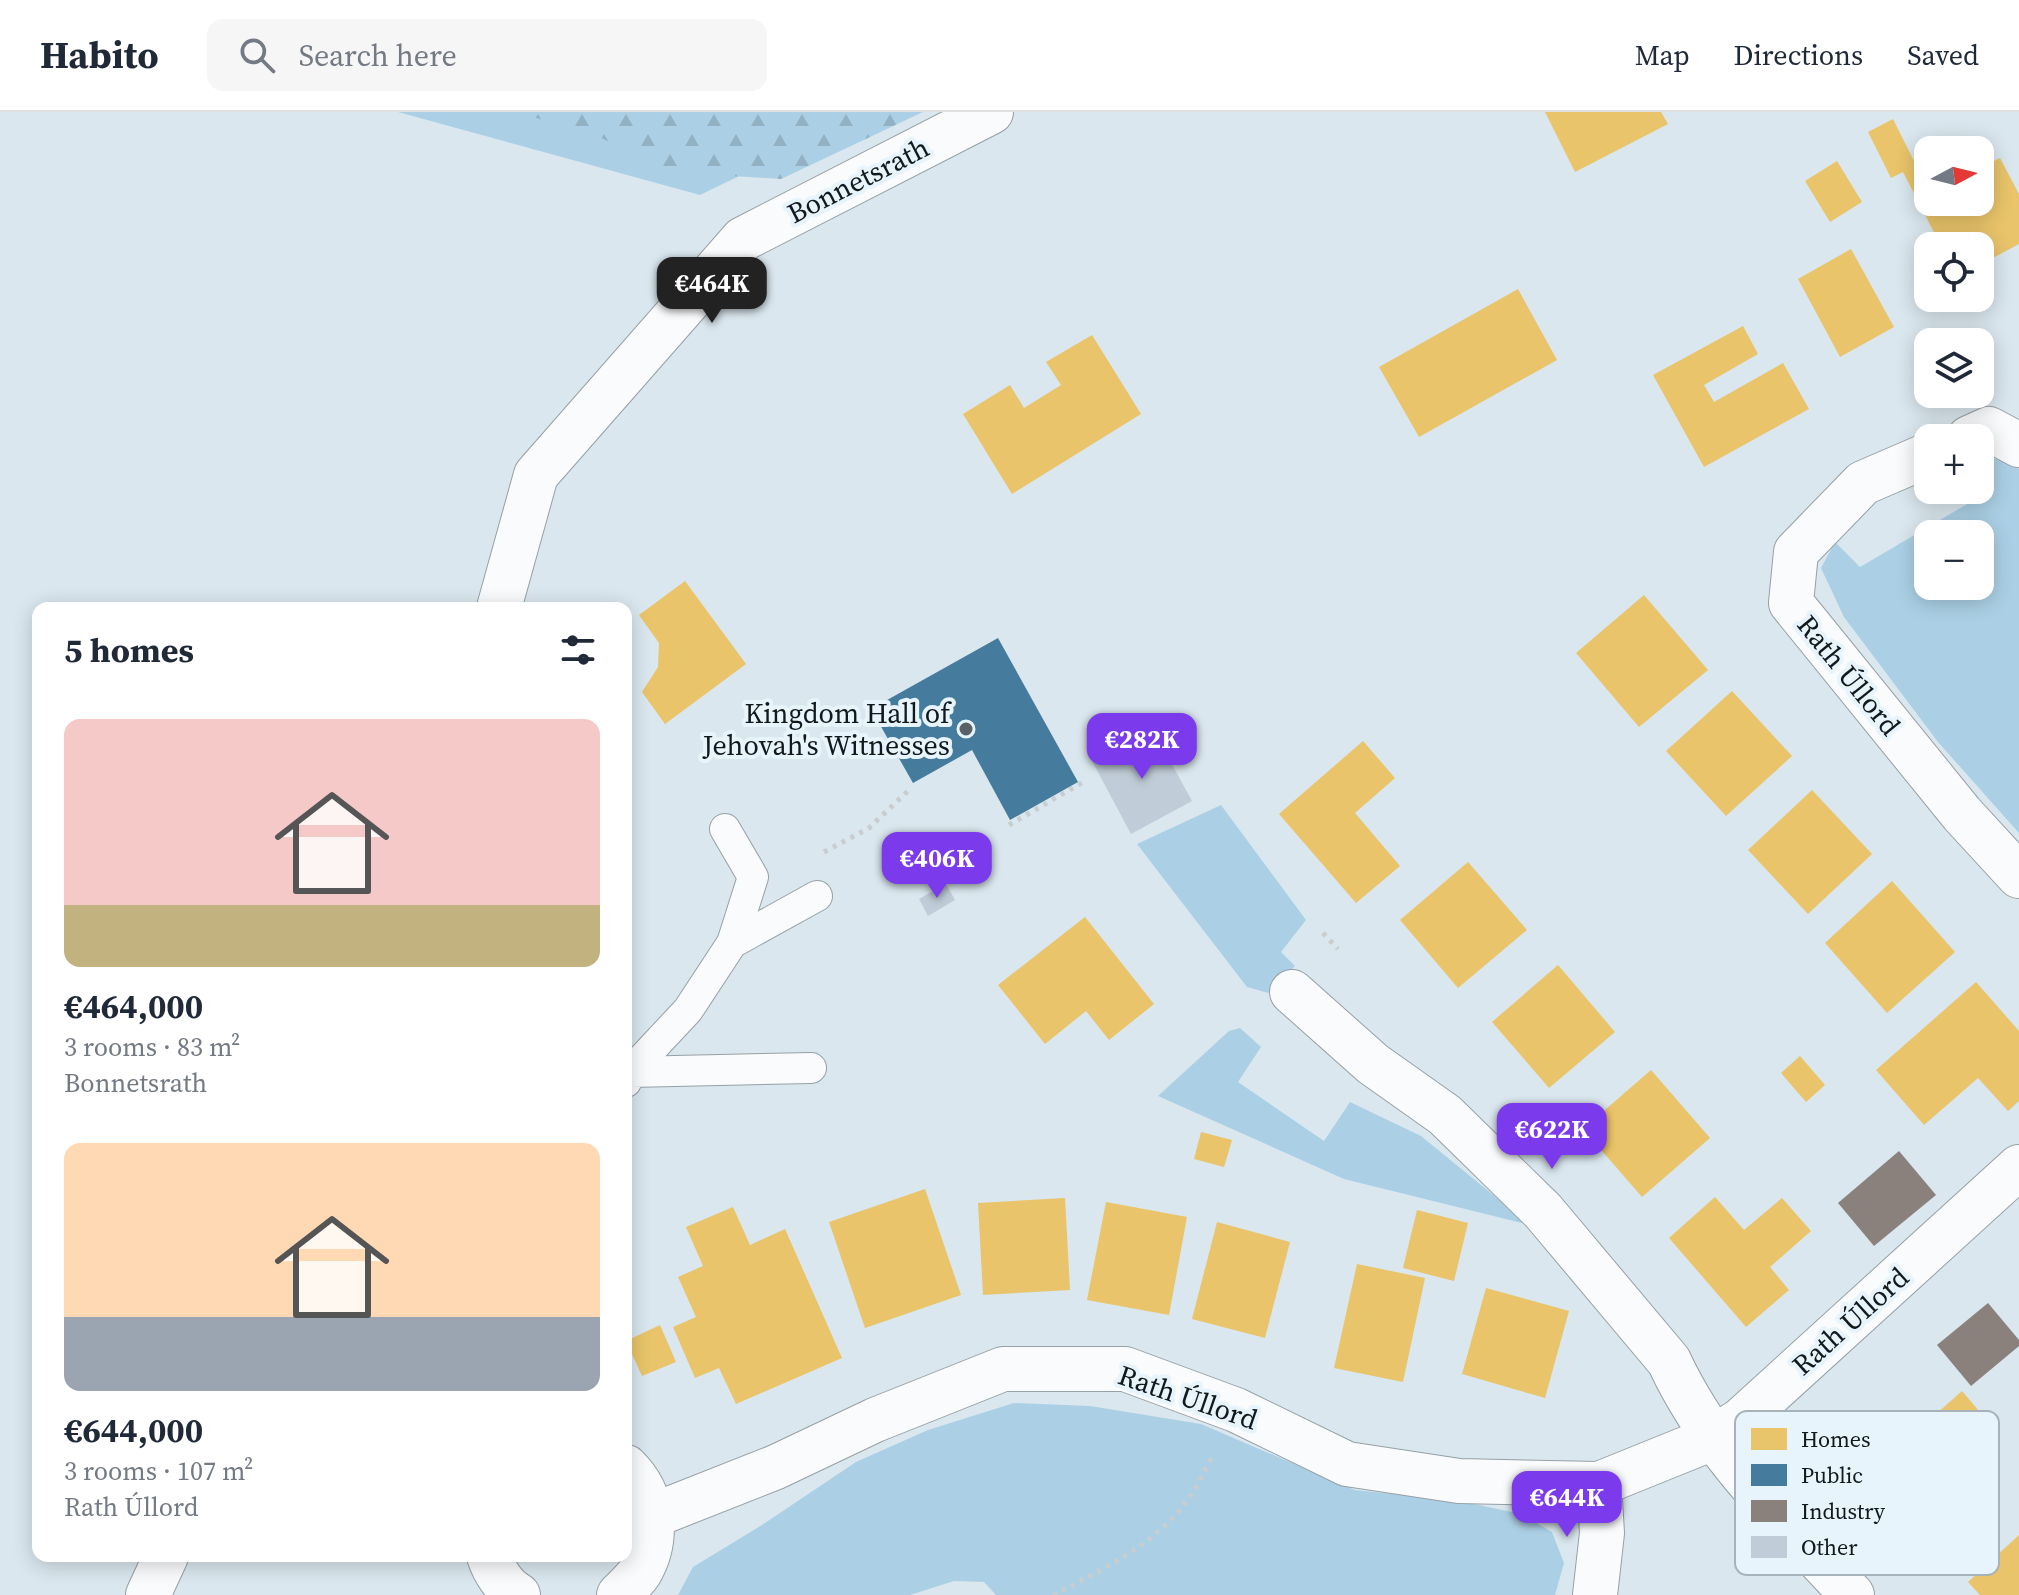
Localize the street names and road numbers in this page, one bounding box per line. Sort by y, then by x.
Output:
street label: Bonnetsrath [781,128,935,232]
street label: Rath Úllord [1789,607,1909,743]
street label: Rath Úllord [1783,1258,1917,1384]
street label: Rath Úllord [1113,1355,1263,1439]

